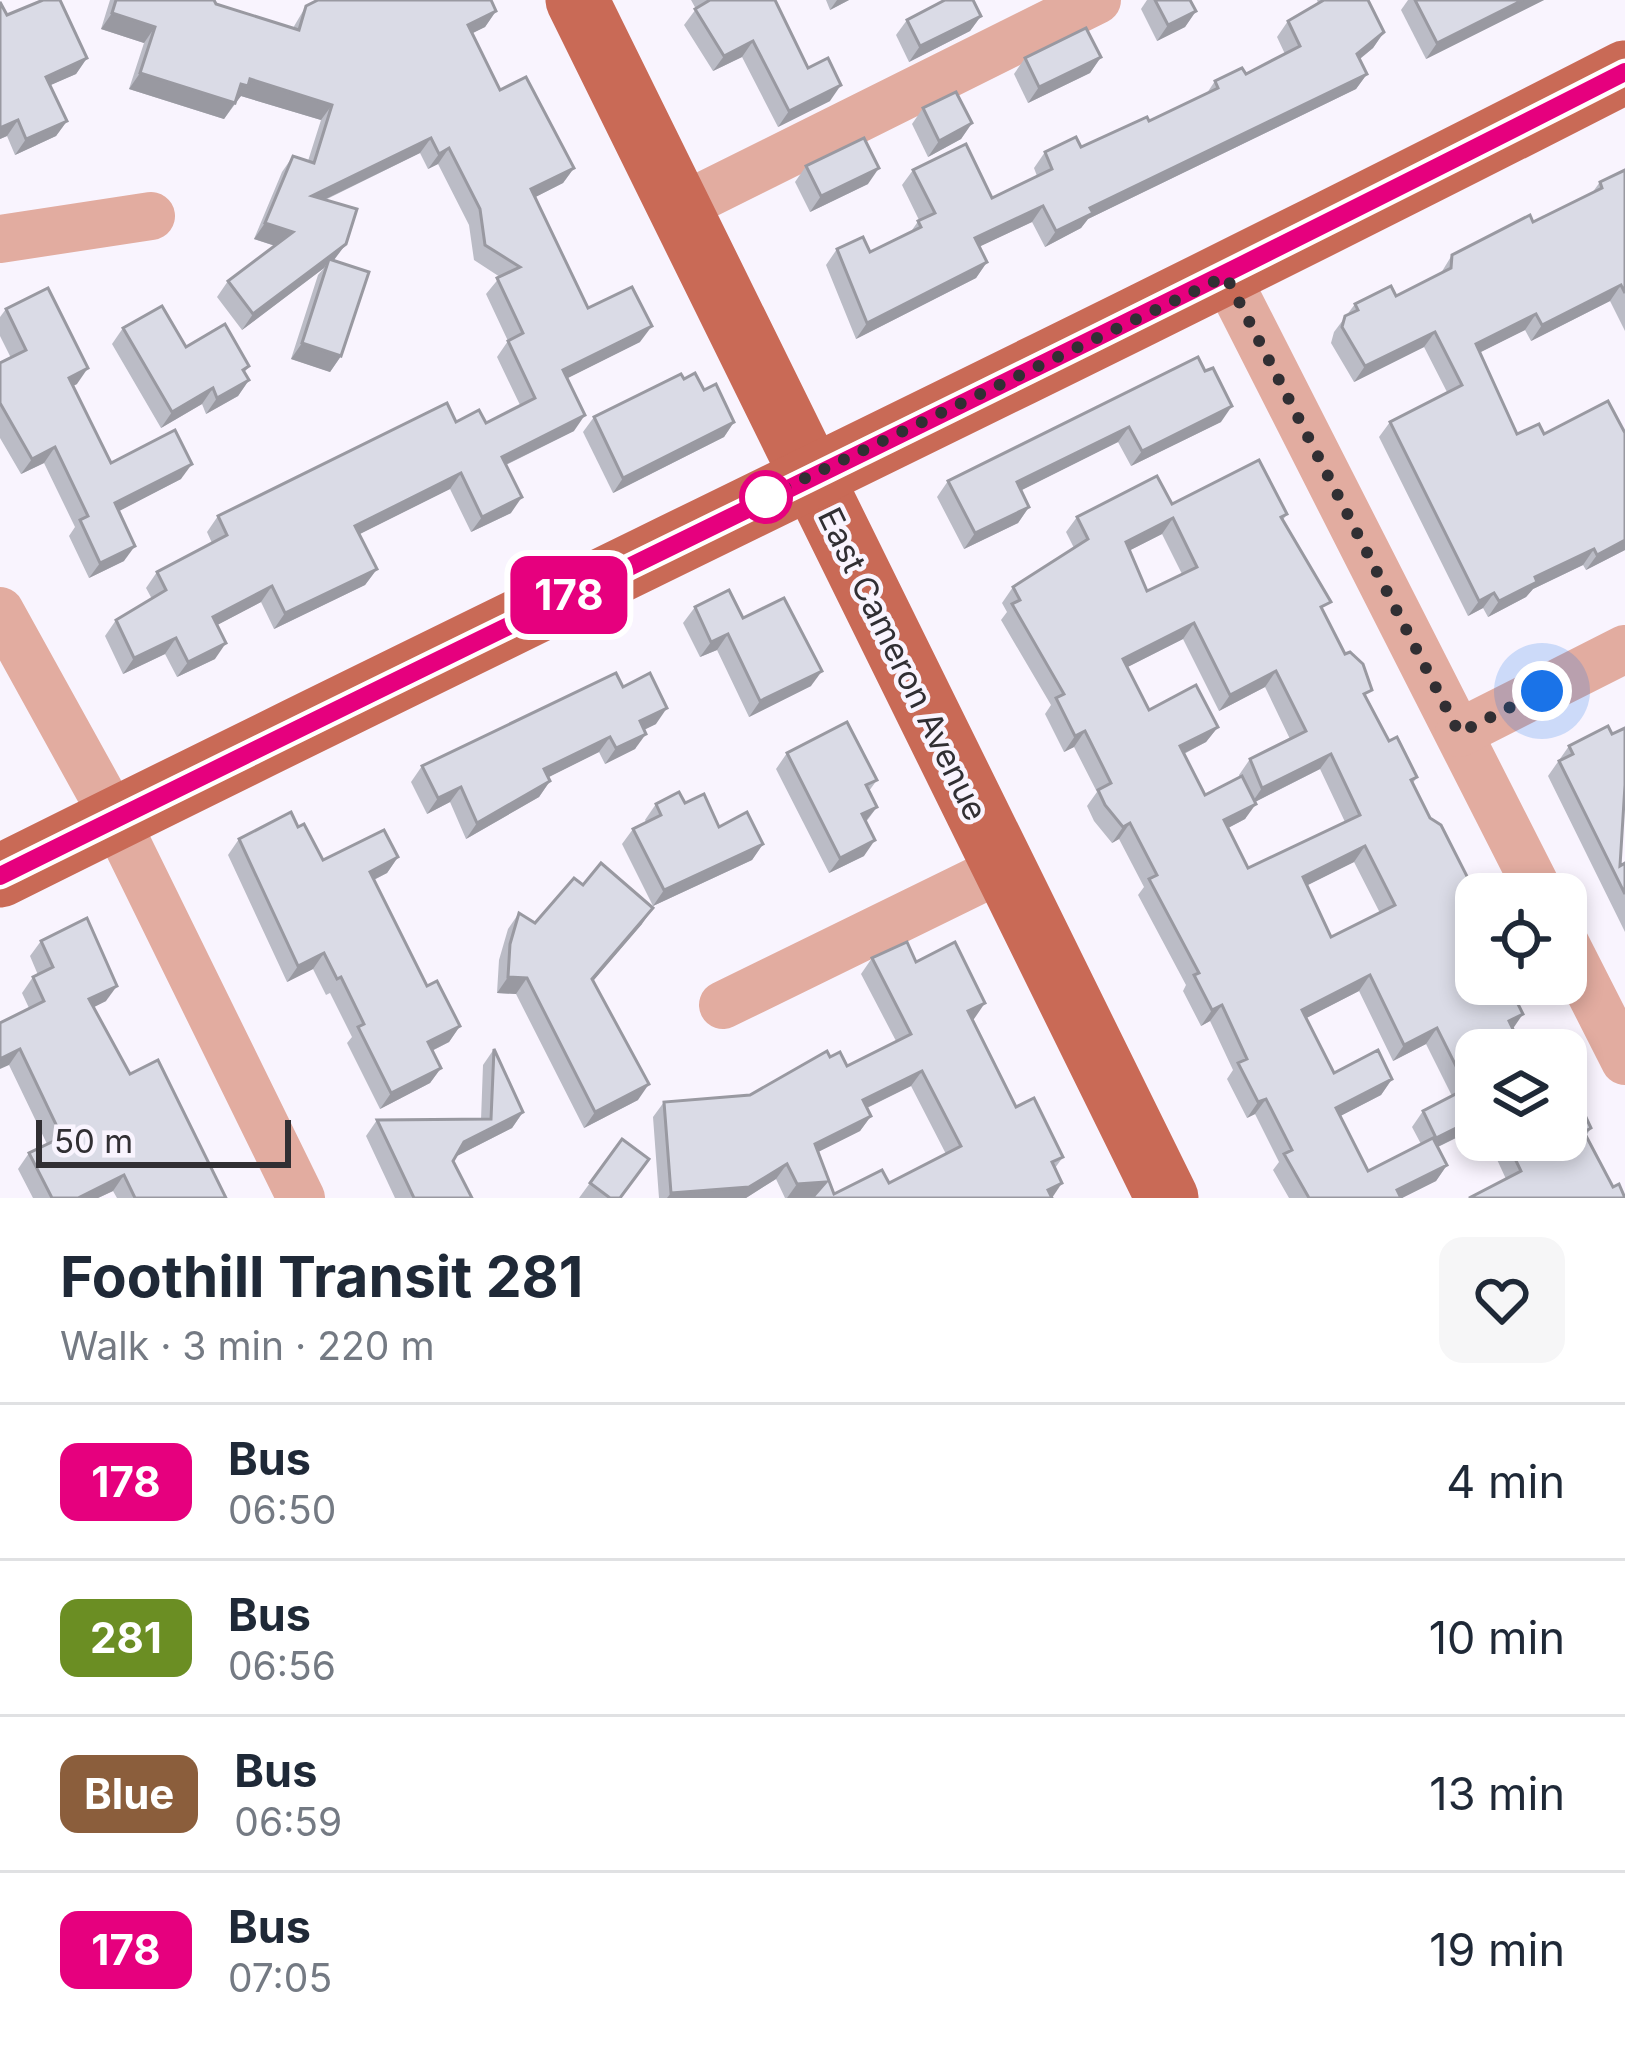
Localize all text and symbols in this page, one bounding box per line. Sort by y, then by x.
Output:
unlabelled marker [741,472,791,522]
street label: East Cameron Avenue [810,501,996,827]
line badge: 178 [500,556,638,634]
text: 178 [534,569,604,620]
your location [1512,661,1572,721]
map controls [1455,873,1587,1161]
button: locate [1455,873,1587,1005]
button: layers [1455,1029,1587,1161]
scale bar [36,1114,291,1167]
text: 50 m [54,1121,133,1161]
button: heart [1439,1237,1565,1363]
text: Foothill Transit 281 [60,1242,583,1311]
text: Walk · 3 min · 220 m [60,1322,435,1369]
text: Bus [228,1431,311,1486]
text: 4 min [1446,1454,1565,1509]
text: 178 [91,1456,161,1507]
text: 06:50 [228,1486,336,1533]
text: Bus [228,1587,311,1642]
text: 10 min [1429,1610,1565,1665]
text: 281 [90,1612,162,1663]
text: 06:56 [228,1642,336,1689]
text: Bus [234,1743,317,1798]
text: 13 min [1429,1766,1565,1821]
text: Blue [84,1768,174,1819]
text: 06:59 [234,1798,342,1845]
text: Bus [228,1899,311,1954]
text: 19 min [1429,1922,1565,1977]
text: 178 [91,1924,161,1975]
text: 07:05 [228,1954,332,2001]

